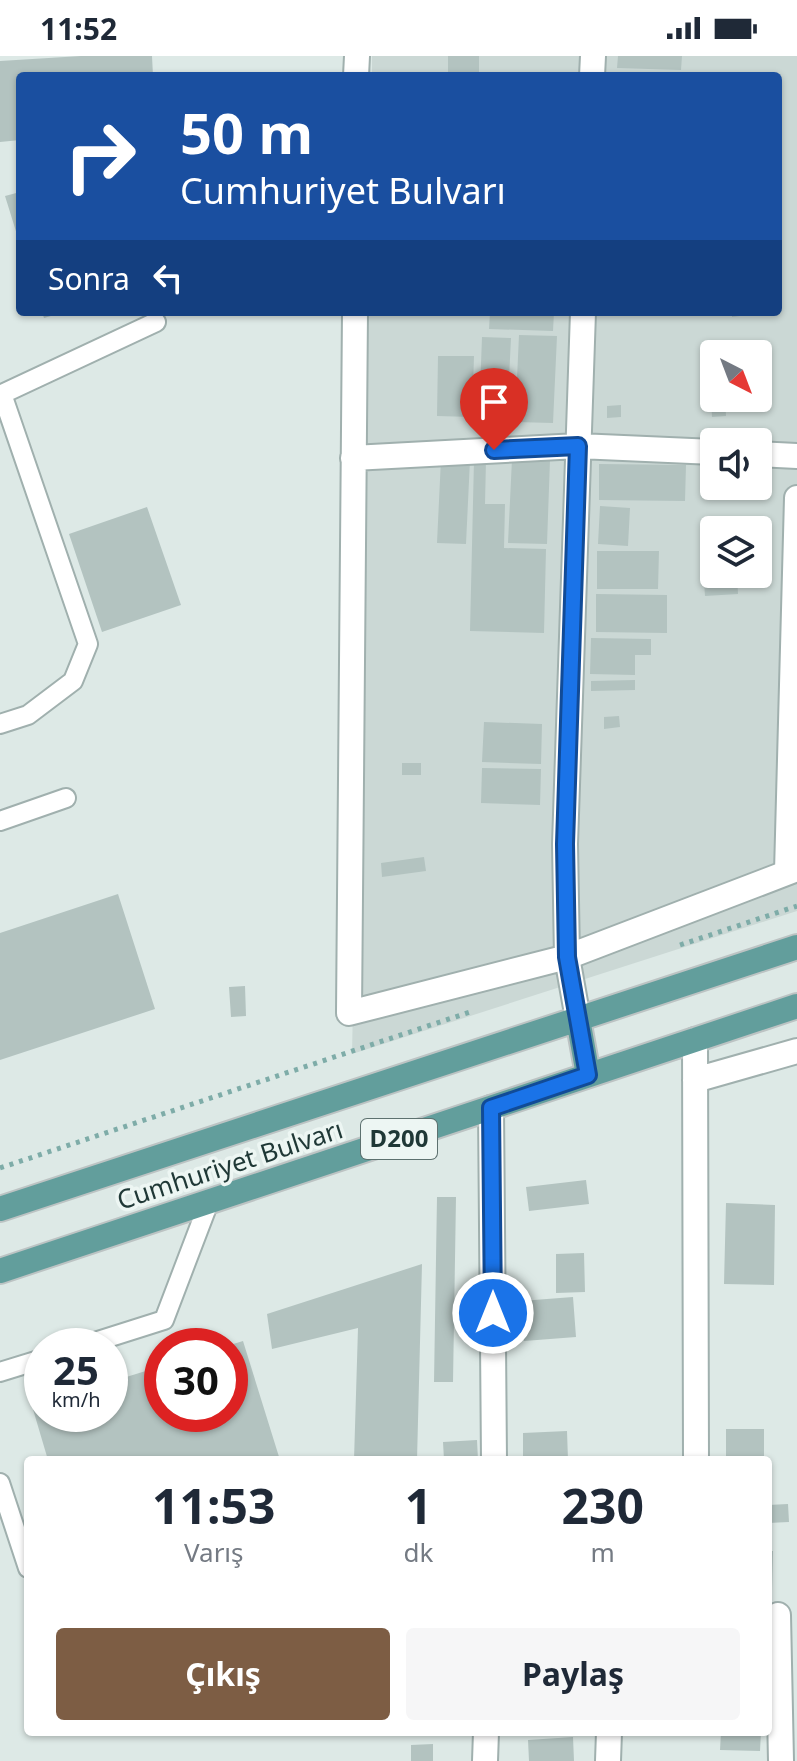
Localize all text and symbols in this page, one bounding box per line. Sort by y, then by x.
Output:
text: 11:52 [40,8,117,49]
text: 50 m [180,94,313,170]
icon: right [48,104,152,208]
text: Cumhuriyet Bulvarı [180,166,506,215]
icon: left [146,256,190,300]
text: Sonra [48,258,130,299]
north arrow [700,340,772,412]
map controls [700,340,772,588]
pin [460,368,528,450]
icon: arrive [472,380,516,424]
button: sound [700,428,772,500]
button: layers [700,516,772,588]
street label: Cumhuriyet Bulvarı [112,1111,347,1218]
road number: D200 [361,1119,437,1159]
position arrow [451,1271,535,1355]
speed limit sign: 30 [144,1328,248,1432]
text: 25 [53,1342,99,1397]
text: km/h [51,1386,101,1413]
text: 11:53 [152,1473,275,1538]
text: 1 [405,1473,432,1538]
text: 230 [562,1473,644,1538]
text: Varış [184,1534,244,1570]
text: dk [404,1534,433,1570]
text: m [591,1534,615,1570]
button: Çıkış [56,1628,390,1720]
button: Paylaş [406,1628,740,1720]

